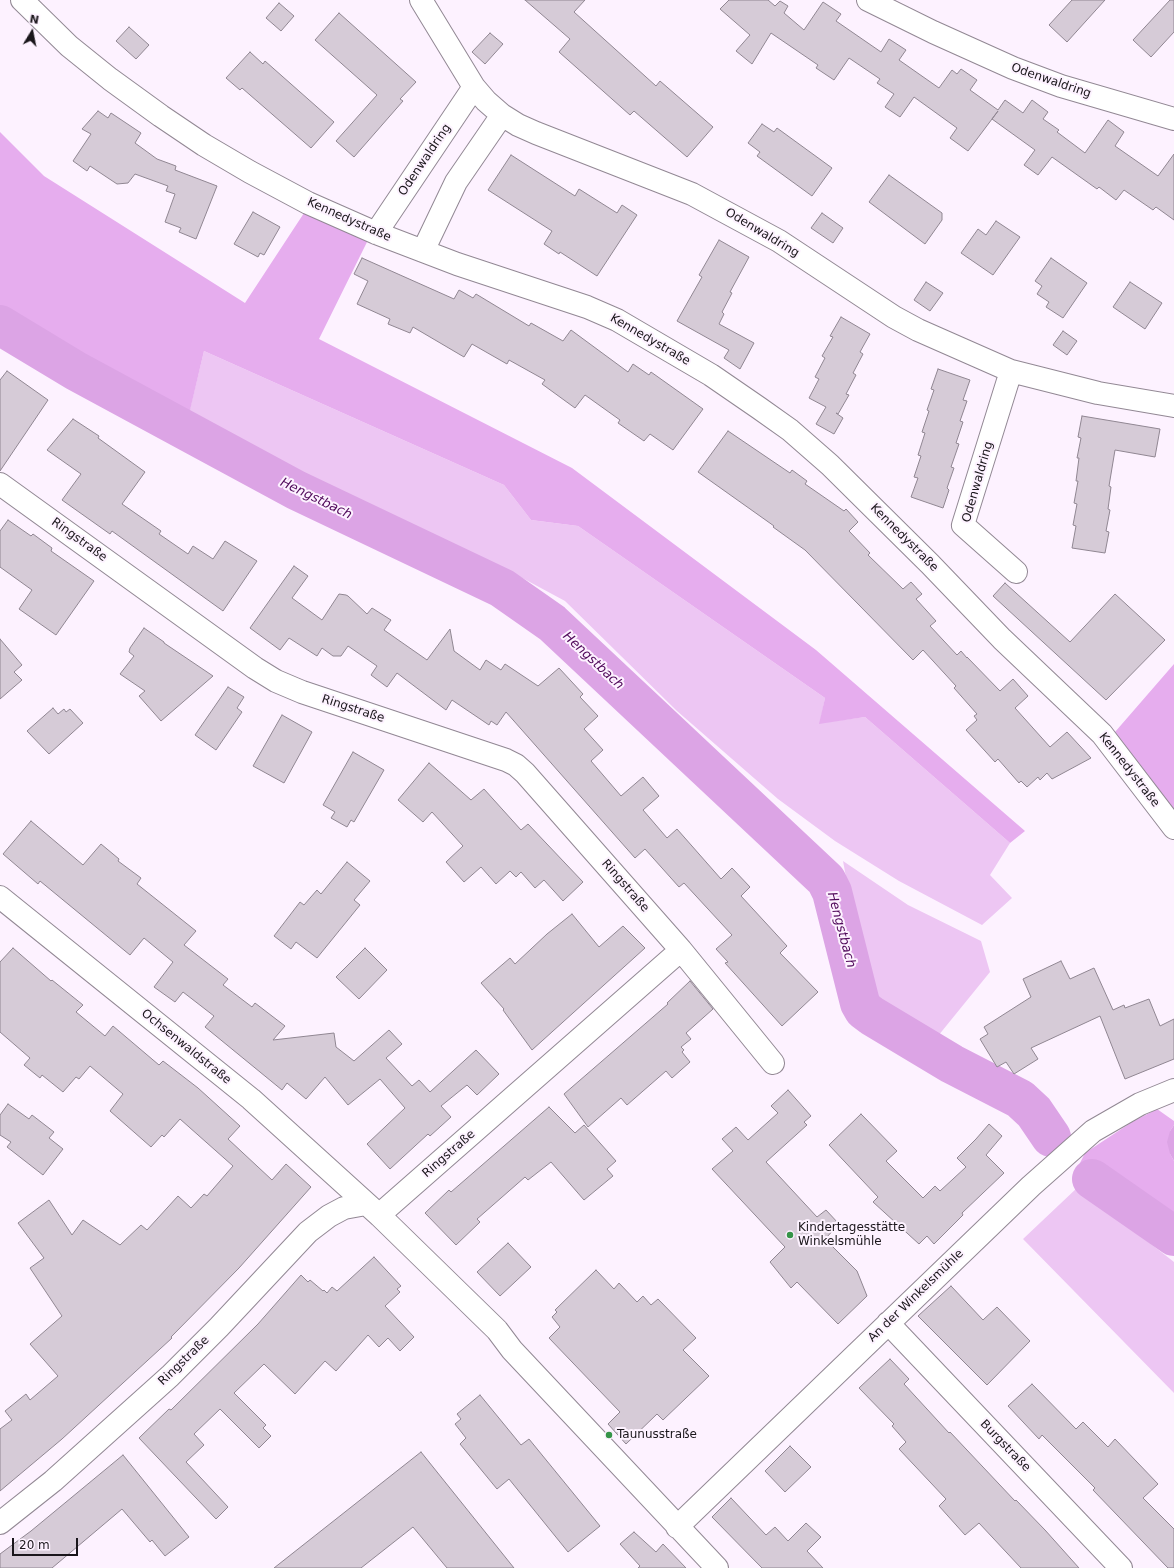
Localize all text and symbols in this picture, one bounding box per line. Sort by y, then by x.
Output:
north arrow [12,12,52,52]
text: N [29,12,40,27]
street label: Odenwaldring [1009,61,1093,101]
street label: Odenwaldring [396,121,454,199]
street label: Kennedystraße [305,195,393,245]
street label: Odenwaldring [722,205,802,261]
street label: Kennedystraße [607,311,693,369]
street label: Odenwaldring [960,440,996,524]
water label: Hengstbach [278,475,354,523]
street label: Kennedystraße [867,501,941,575]
street label: Ringstraße [48,515,110,565]
water label: Hengstbach [559,629,627,693]
street label: Ringstraße [320,692,386,726]
street label: Kennedystraße [1096,730,1162,810]
street label: Ringstraße [598,857,652,915]
water label: Hengstbach [823,890,859,970]
street label: Ochsenwaldstraße [138,1006,234,1088]
street label: Ringstraße [420,1127,478,1181]
place label: Kindertagesstätte Winkelsmühle [798,1221,905,1249]
marker: Kindertagesstätte Winkelsmühle [785,1230,795,1240]
street label: An der Winkelsmühle [865,1247,967,1345]
street label: Ringstraße [156,1333,212,1389]
street label: Burgstraße [977,1417,1033,1475]
place label: Taunusstraße [617,1428,697,1442]
marker: Taunusstraße [604,1430,614,1440]
scale bar [14,1530,80,1556]
text: 20 m [19,1538,50,1552]

